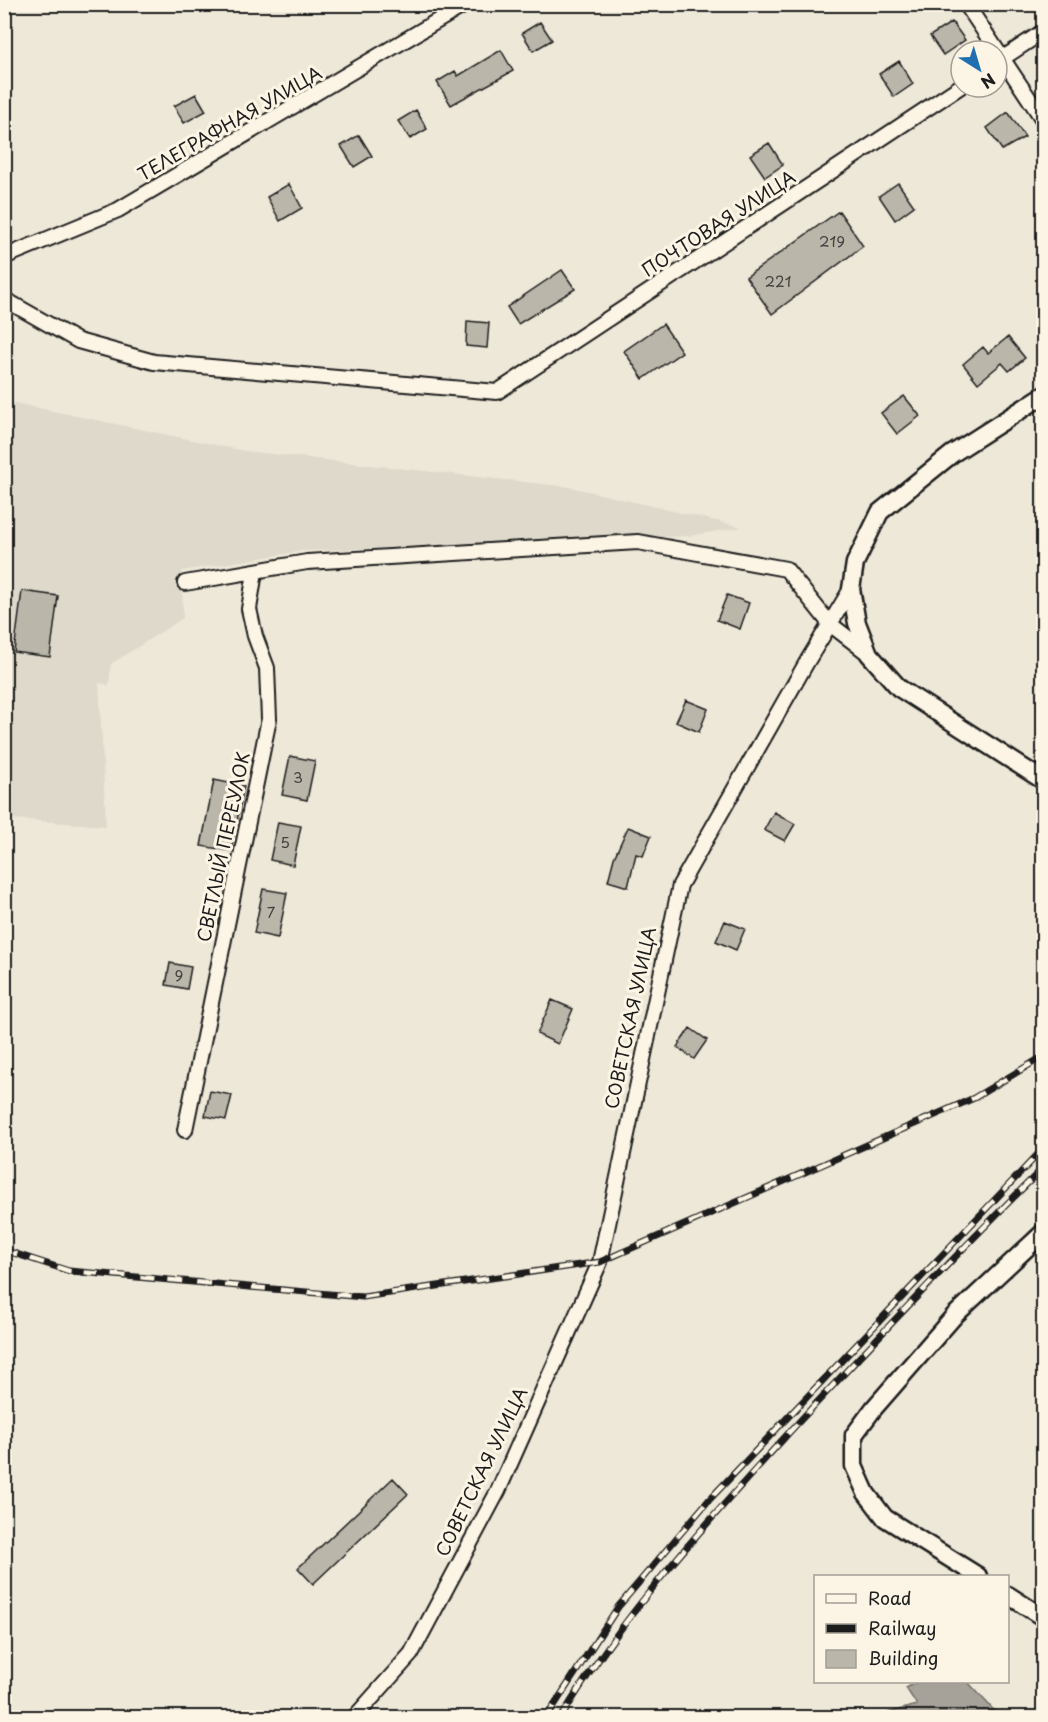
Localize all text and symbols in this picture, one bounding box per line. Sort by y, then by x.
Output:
north arrow [949,39,1009,99]
street label: ТЕЛЕГРАФНАЯ УЛИЦА [132,59,327,187]
text: N [976,68,1001,95]
street label: ПОЧТОВАЯ УЛИЦА [636,163,800,283]
house number: 219 [819,229,845,252]
house number: 221 [765,269,791,292]
street label: СВЕТЛЫЙ ПЕРЕУЛОК [189,749,256,944]
house number: 3 [293,765,303,788]
house number: 5 [280,830,290,853]
house number: 7 [267,900,276,923]
street label: СОВЕТСКАЯ УЛИЦА [597,924,662,1111]
house number: 9 [175,963,183,986]
street label: СОВЕТСКАЯ УЛИЦА [428,1382,534,1561]
legend [814,1575,1009,1683]
text: Road [868,1584,912,1611]
text: Railway [868,1614,936,1641]
text: Building [868,1644,938,1671]

